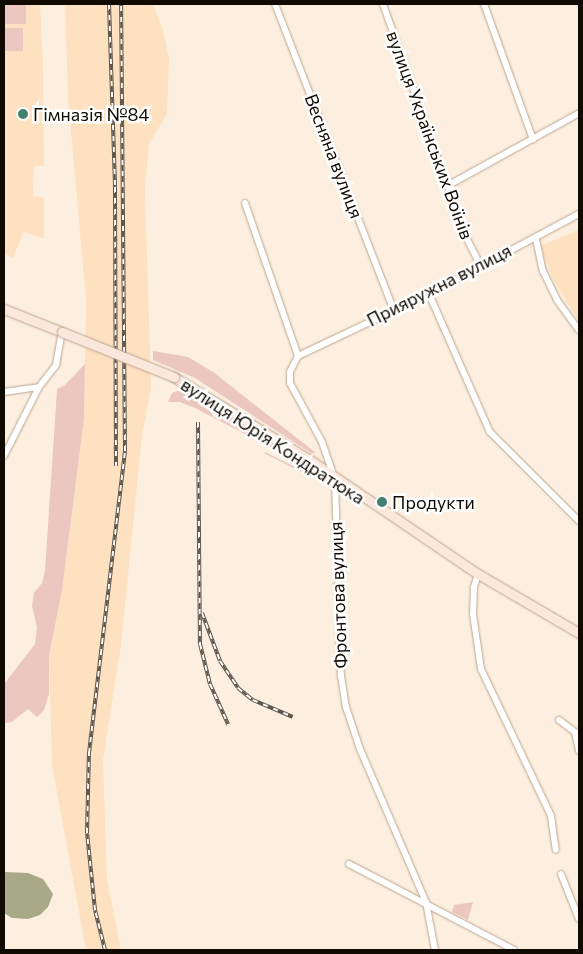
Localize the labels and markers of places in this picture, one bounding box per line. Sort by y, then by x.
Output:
place label: Гімназія №84 [33,103,149,125]
marker: Гімназія №84 [17,108,29,120]
place label: Продукти [392,491,475,513]
marker: Продукти [376,496,388,508]

